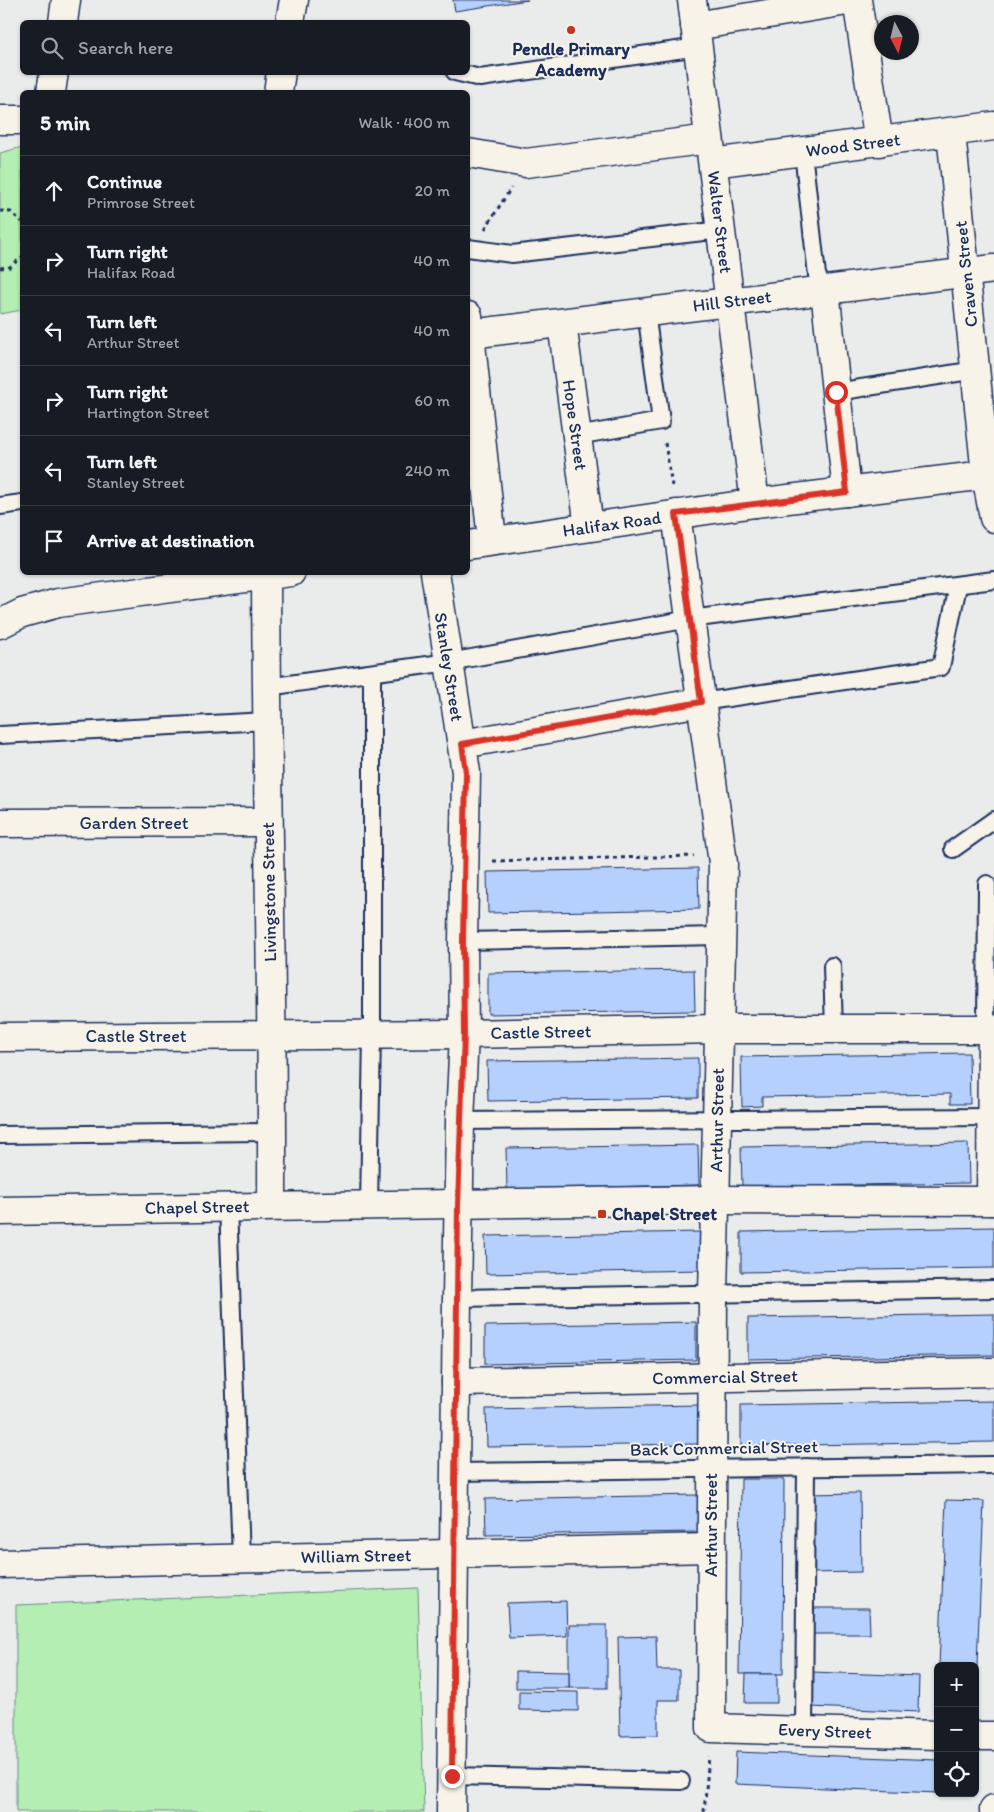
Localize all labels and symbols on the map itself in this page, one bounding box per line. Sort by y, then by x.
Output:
north arrow [874,15,919,60]
marker: Pendle Primary Academy [565,24,577,36]
place label: Pendle Primary Academy [512,38,630,81]
street label: Wood Street [804,128,902,162]
street label: Walter Street [703,169,737,275]
street label: Craven Street [949,220,983,328]
street label: Hill Street [691,285,773,317]
street label: Hope Street [558,378,592,472]
route start [825,381,848,404]
street label: Halifax Road [561,506,663,542]
street label: Stanley Street [430,611,469,723]
street label: Garden Street [79,812,189,834]
street label: Livingstone Street [257,822,281,962]
street label: Castle Street [490,1020,592,1044]
street label: Castle Street [85,1025,187,1047]
street label: Arthur Street [705,1068,729,1172]
street label: Chapel Street [144,1195,250,1219]
place label: Chapel Street [612,1203,717,1225]
marker: Chapel Street [596,1208,608,1220]
street label: Commercial Street [652,1365,798,1389]
street label: Back Commercial Street [630,1435,819,1461]
street label: Arthur Street [700,1473,722,1577]
street label: William Street [300,1544,412,1568]
street label: Every Street [778,1718,872,1744]
route end [441,1765,464,1788]

